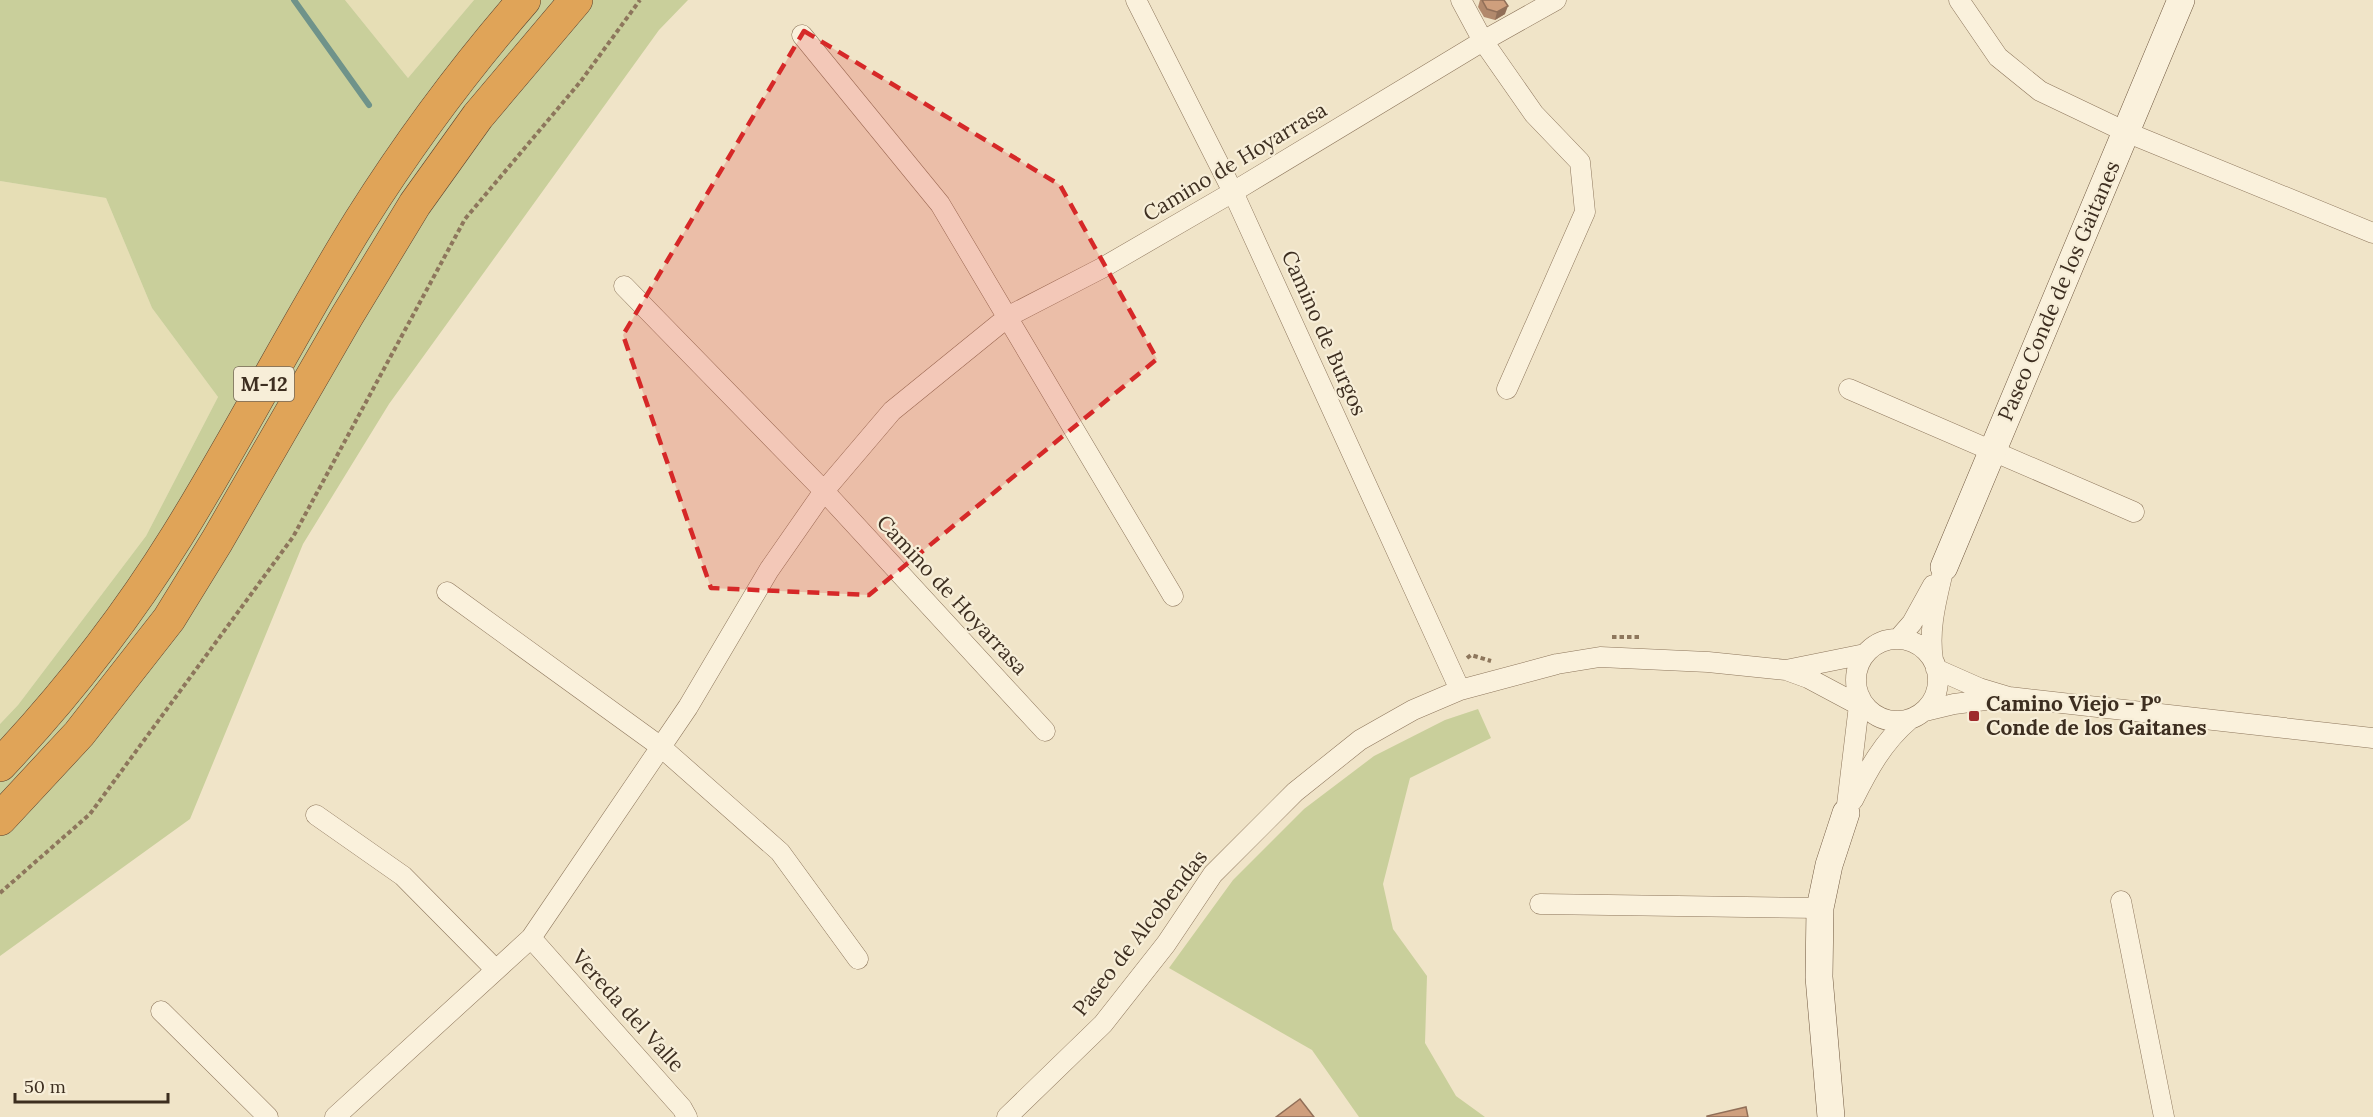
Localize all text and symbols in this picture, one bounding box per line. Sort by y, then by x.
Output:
street label: Camino de Hoyarrasa [1138,96,1332,227]
street label: Paseo Conde de los Gaitanes [1991,157,2126,425]
street label: Camino de Burgos [1276,246,1373,420]
road number: M-12 [234,367,294,401]
street label: Camino de Hoyarrasa [871,509,1034,681]
place label: Camino Viejo - Pº Conde de los Gaitanes [1986,690,2207,741]
marker: Camino Viejo - Pº Conde de los Gaitanes [1967,709,1981,723]
street label: Paseo de Alcobendas [1066,844,1213,1021]
street label: Vereda del Valle [566,943,690,1077]
scale bar [15,1066,168,1104]
text: 50 m [24,1075,66,1098]

